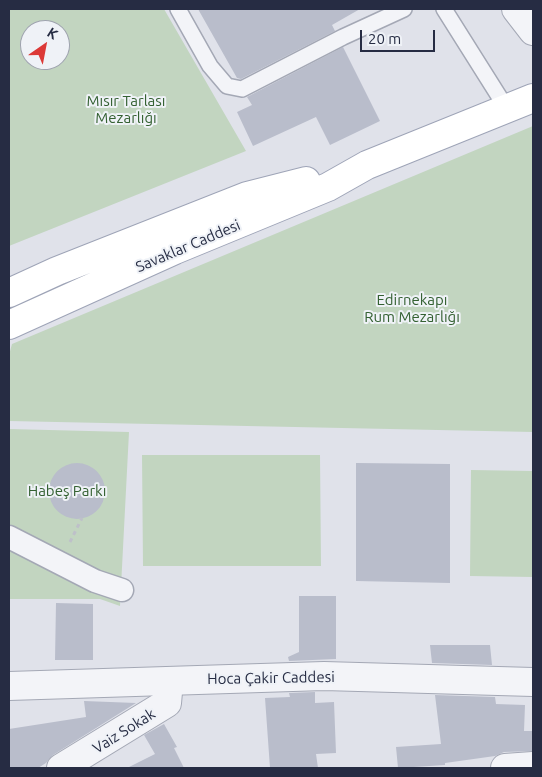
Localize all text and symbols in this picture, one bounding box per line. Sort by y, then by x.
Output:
north arrow [20,20,70,70]
scale bar [362,20,437,52]
text: K [44,24,61,43]
text: 20 m [368,30,401,47]
park label: Mısır Tarlası Mezarlığı [87,92,165,127]
street label: Savaklar Caddesi [133,216,243,276]
park label: Edirnekapı Rum Mezarlığı [364,291,460,326]
park label: Habeş Parkı [28,482,106,500]
street label: Hoca Çakir Caddesi [207,668,335,688]
street label: Vaiz Sokak [89,705,159,757]

